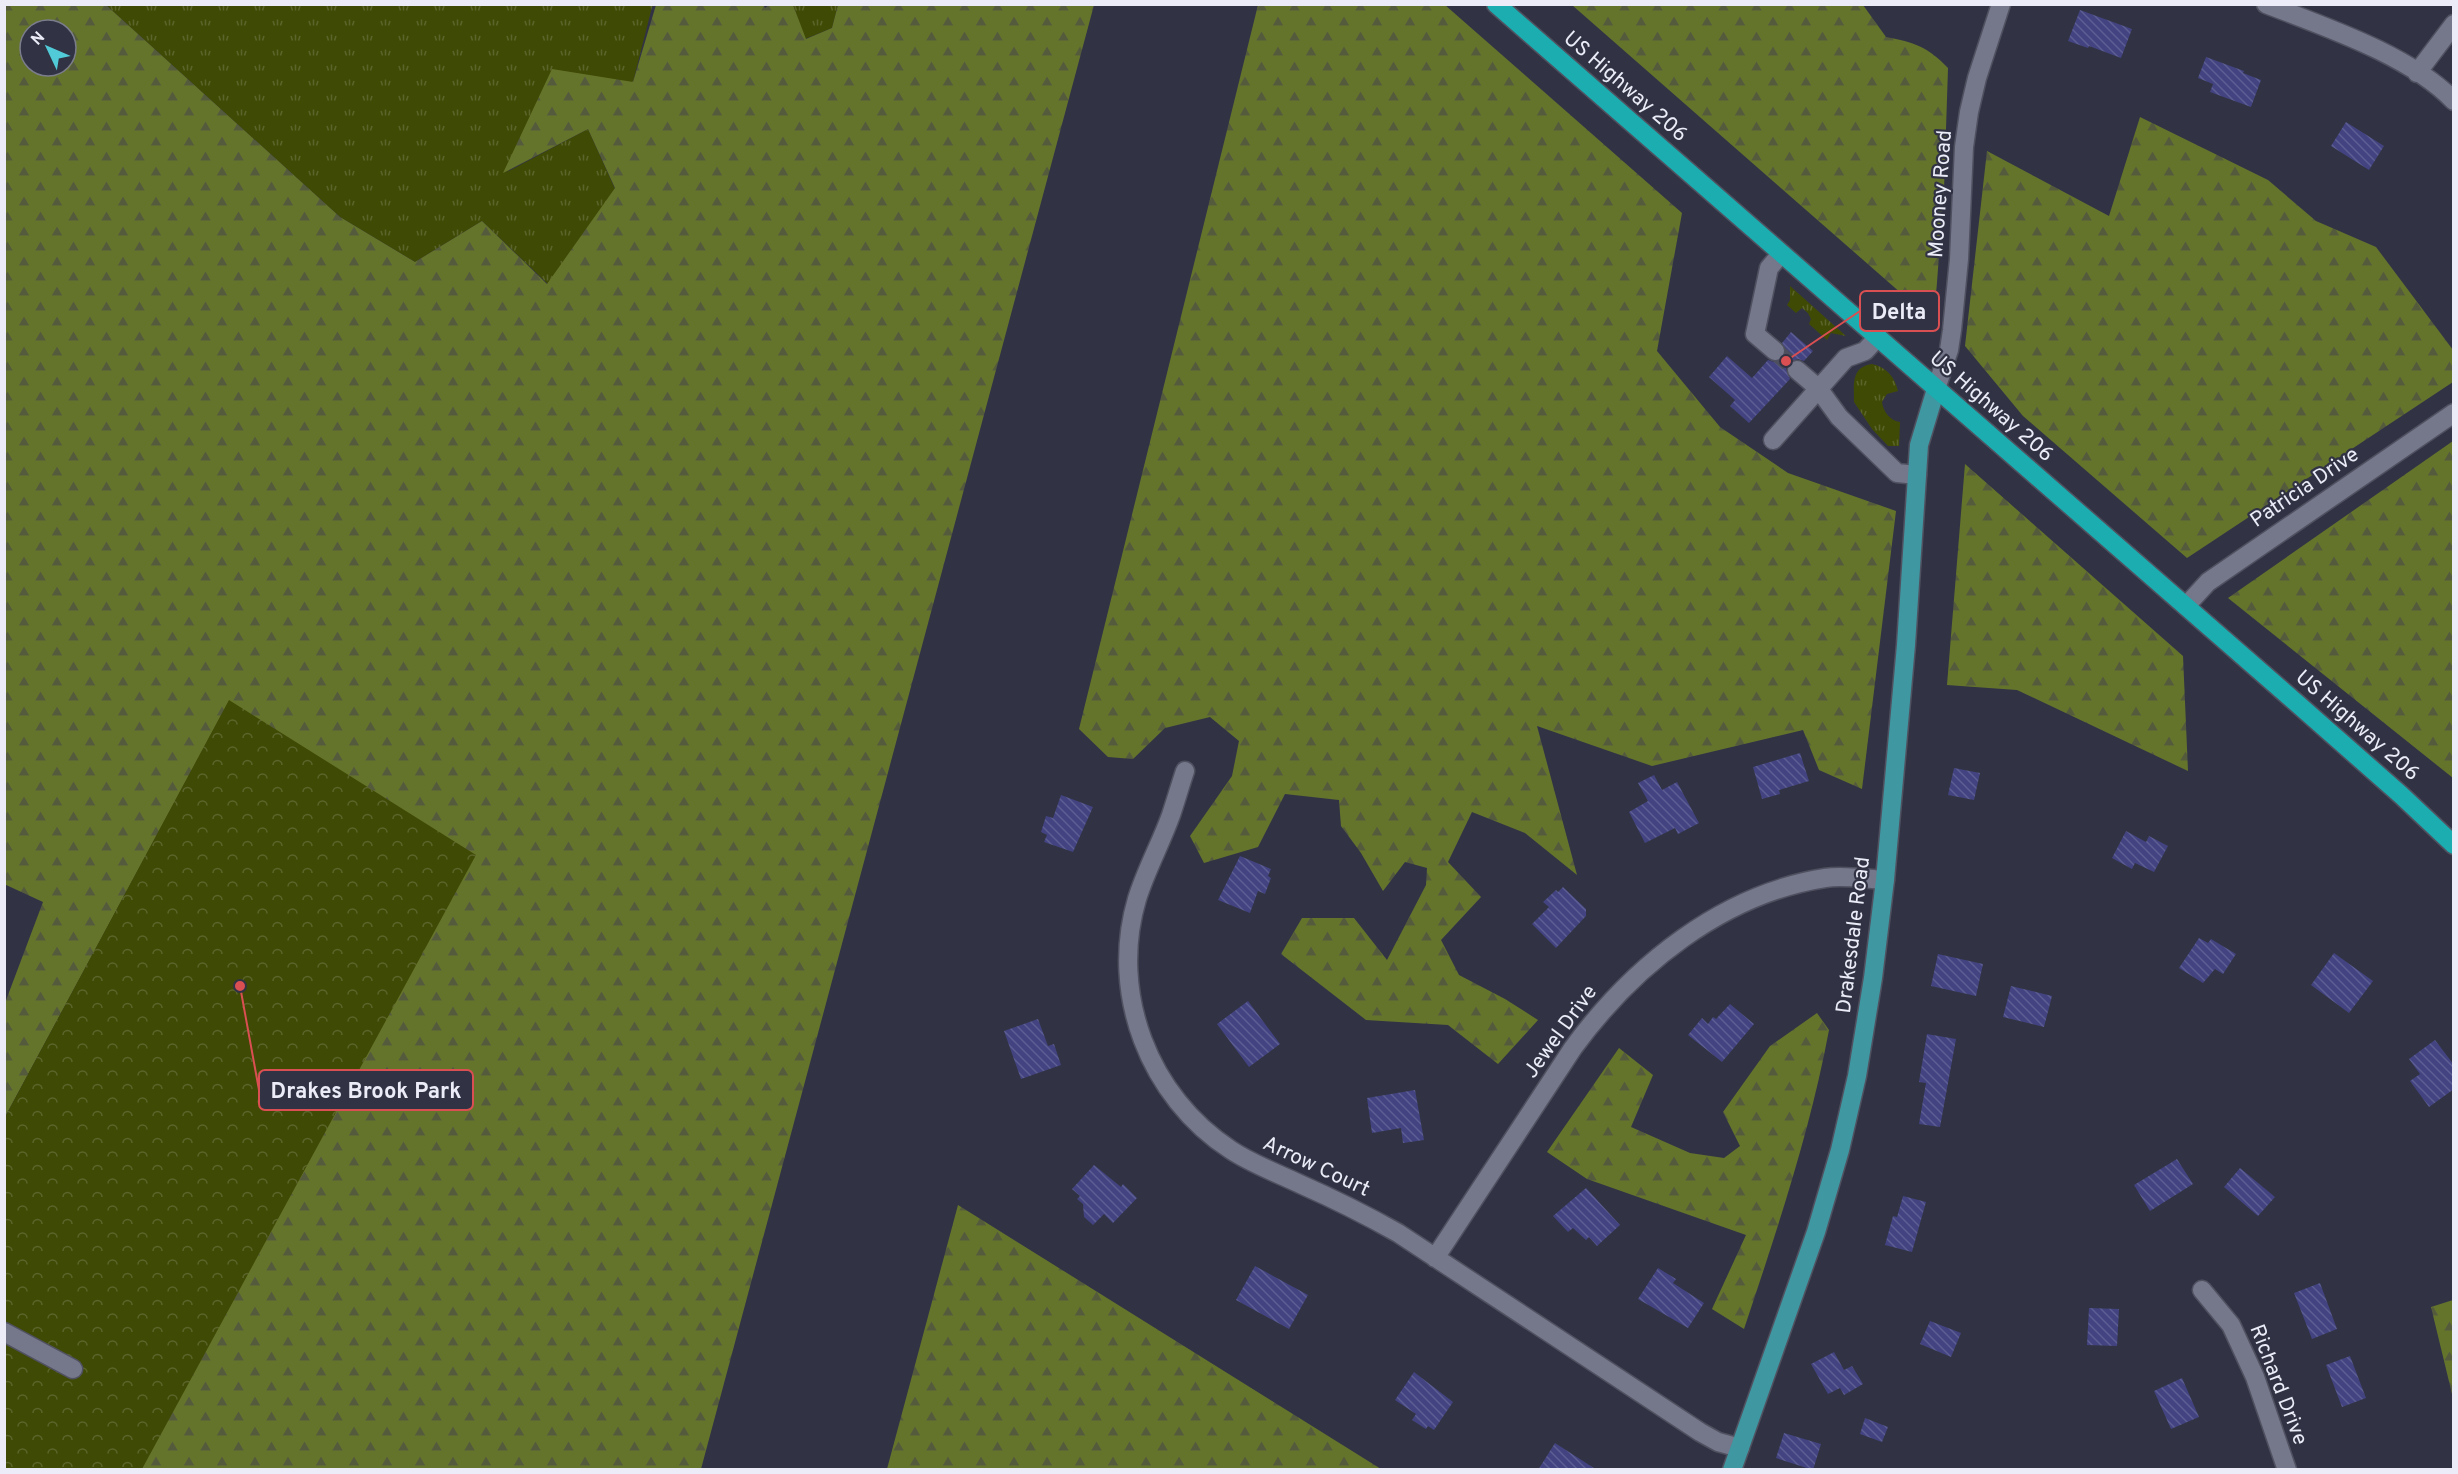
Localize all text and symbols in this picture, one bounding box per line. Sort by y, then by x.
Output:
north arrow [18,18,78,78]
street label: US Highway 206 [1557,26,1693,148]
text: N [27,28,50,50]
street label: Mooney Road [1923,129,1959,259]
callout: Delta [1860,291,1939,331]
text: Delta [1872,300,1926,327]
street label: US Highway 206 [1923,346,2059,468]
street label: Patricia Drive [2245,442,2365,534]
street label: US Highway 206 [2289,665,2425,787]
street label: Drakesdale Road [1831,855,1877,1015]
street label: Jewel Drive [1518,980,1604,1084]
callout: Drakes Brook Park [259,1070,473,1110]
text: Drakes Brook Park [271,1079,461,1106]
street label: Arrow Court [1258,1130,1374,1204]
street label: Richard Drive [2243,1321,2313,1449]

